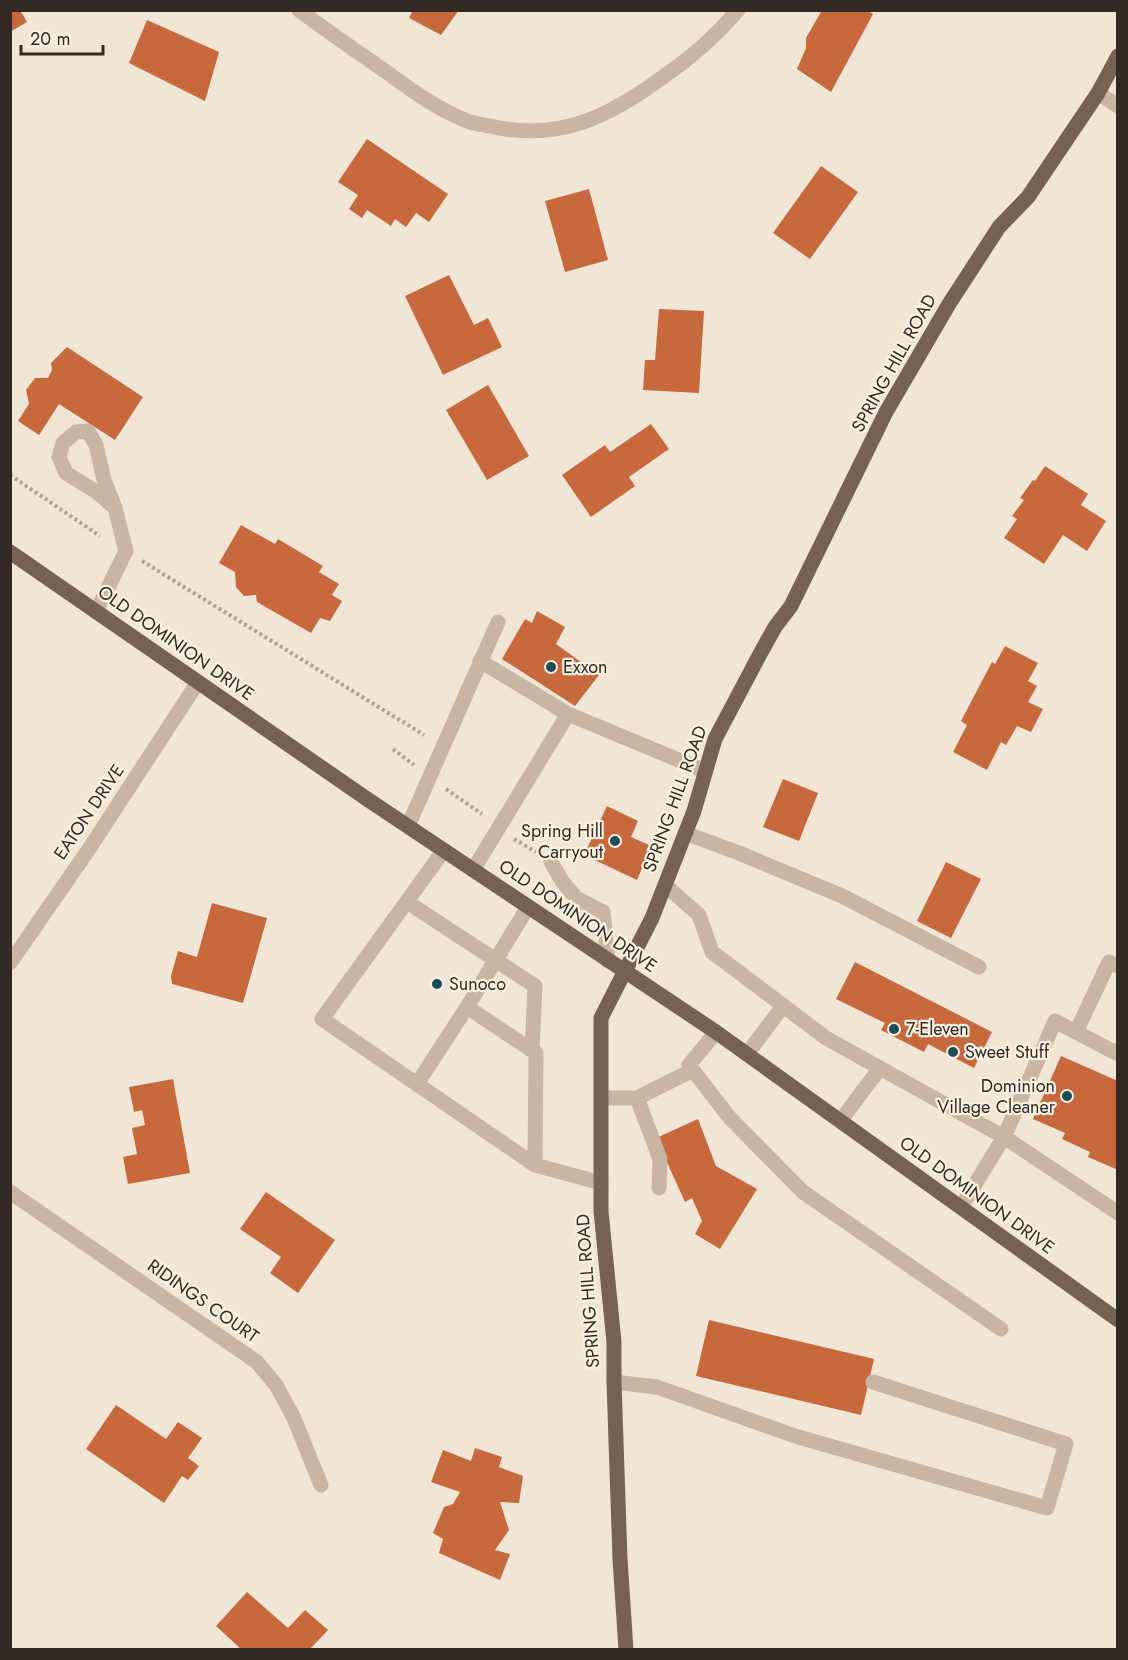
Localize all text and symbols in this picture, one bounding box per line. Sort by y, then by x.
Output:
scale bar [21,18,104,56]
text: 20 m [30,26,70,52]
street label: SPRING HILL ROAD [845,289,943,437]
street label: OLD DOMINION DRIVE [92,579,260,707]
place label: Exxon [563,654,608,680]
marker: Exxon [544,660,558,674]
street label: SPRING HILL ROAD [636,722,714,876]
street label: EATON DRIVE [47,759,131,865]
place label: Spring Hill Carryout [521,818,604,865]
marker: Spring Hill Carryout [608,834,622,848]
street label: OLD DOMINION DRIVE [494,853,662,979]
place label: Sunoco [449,971,506,997]
marker: Sunoco [430,977,444,991]
place label: 7-Eleven [906,1016,969,1042]
marker: 7-Eleven [887,1022,901,1036]
place label: Sweet Stuff [965,1039,1050,1065]
marker: Sweet Stuff [946,1045,960,1059]
place label: Dominion Village Cleaner [937,1073,1056,1120]
marker: Dominion Village Cleaner [1060,1089,1074,1103]
street label: OLD DOMINION DRIVE [894,1130,1060,1260]
street label: SPRING HILL ROAD [570,1213,606,1369]
street label: RIDINGS COURT [142,1253,264,1349]

